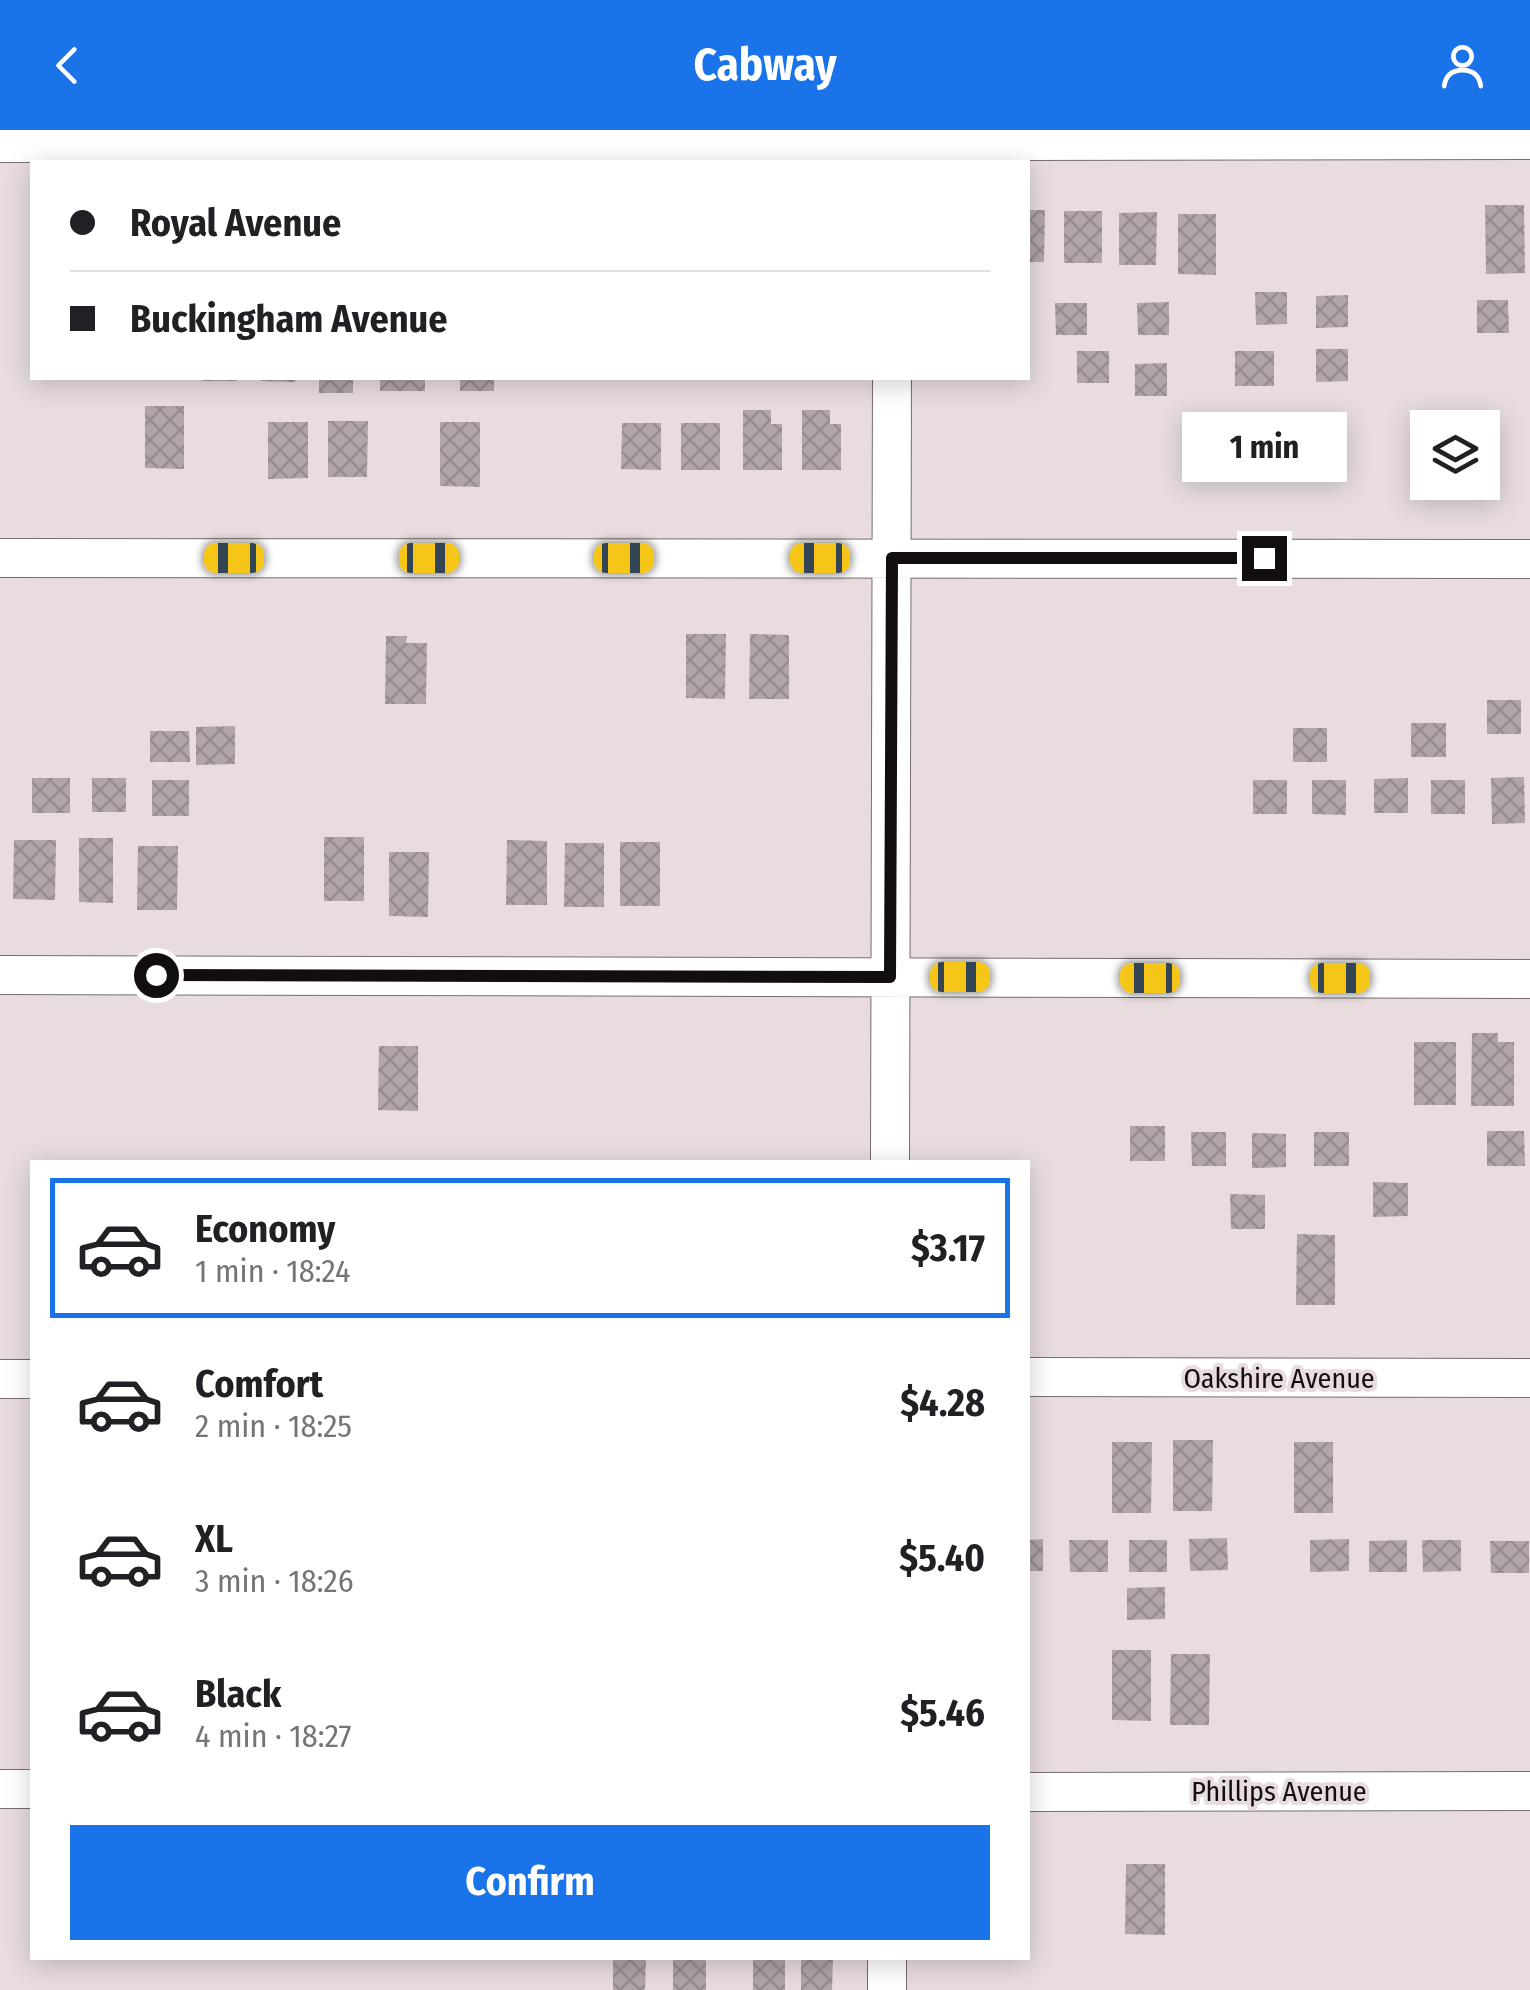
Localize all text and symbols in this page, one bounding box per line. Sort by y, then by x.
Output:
icon: back [40,38,95,93]
text: Cabway [693,38,837,92]
icon: person [1435,38,1490,93]
text: Royal Avenue [130,200,341,246]
text: Buckingham Avenue [130,296,448,342]
map controls [1410,410,1500,500]
button: layers [1410,410,1500,500]
callout: 1 min [1182,413,1346,483]
text: 1 min [1230,428,1299,466]
route end [1242,536,1287,581]
car [204,543,264,573]
car [399,543,459,573]
car [594,543,654,573]
car [790,543,850,573]
route start [134,953,179,998]
car [930,962,990,992]
car [1120,963,1180,993]
car [1310,963,1370,993]
icon: car [75,1203,165,1293]
text: Economy [195,1206,335,1252]
text: $3.17 [911,1225,985,1271]
text: 1 min · 18:24 [195,1252,351,1290]
icon: car [75,1358,165,1448]
text: Comfort [195,1361,323,1407]
street label: Oakshire Avenue [1183,1362,1375,1395]
text: $4.28 [900,1380,985,1426]
text: 2 min · 18:25 [195,1407,352,1445]
icon: car [75,1513,165,1603]
text: XL [195,1516,233,1562]
text: $5.40 [899,1535,985,1581]
text: 3 min · 18:26 [195,1562,354,1600]
icon: car [75,1668,165,1758]
text: Black [195,1671,281,1717]
text: $5.46 [900,1690,985,1736]
text: 4 min · 18:27 [195,1717,351,1755]
street label: Phillips Avenue [1191,1775,1367,1808]
button: Confirm [70,1825,990,1940]

